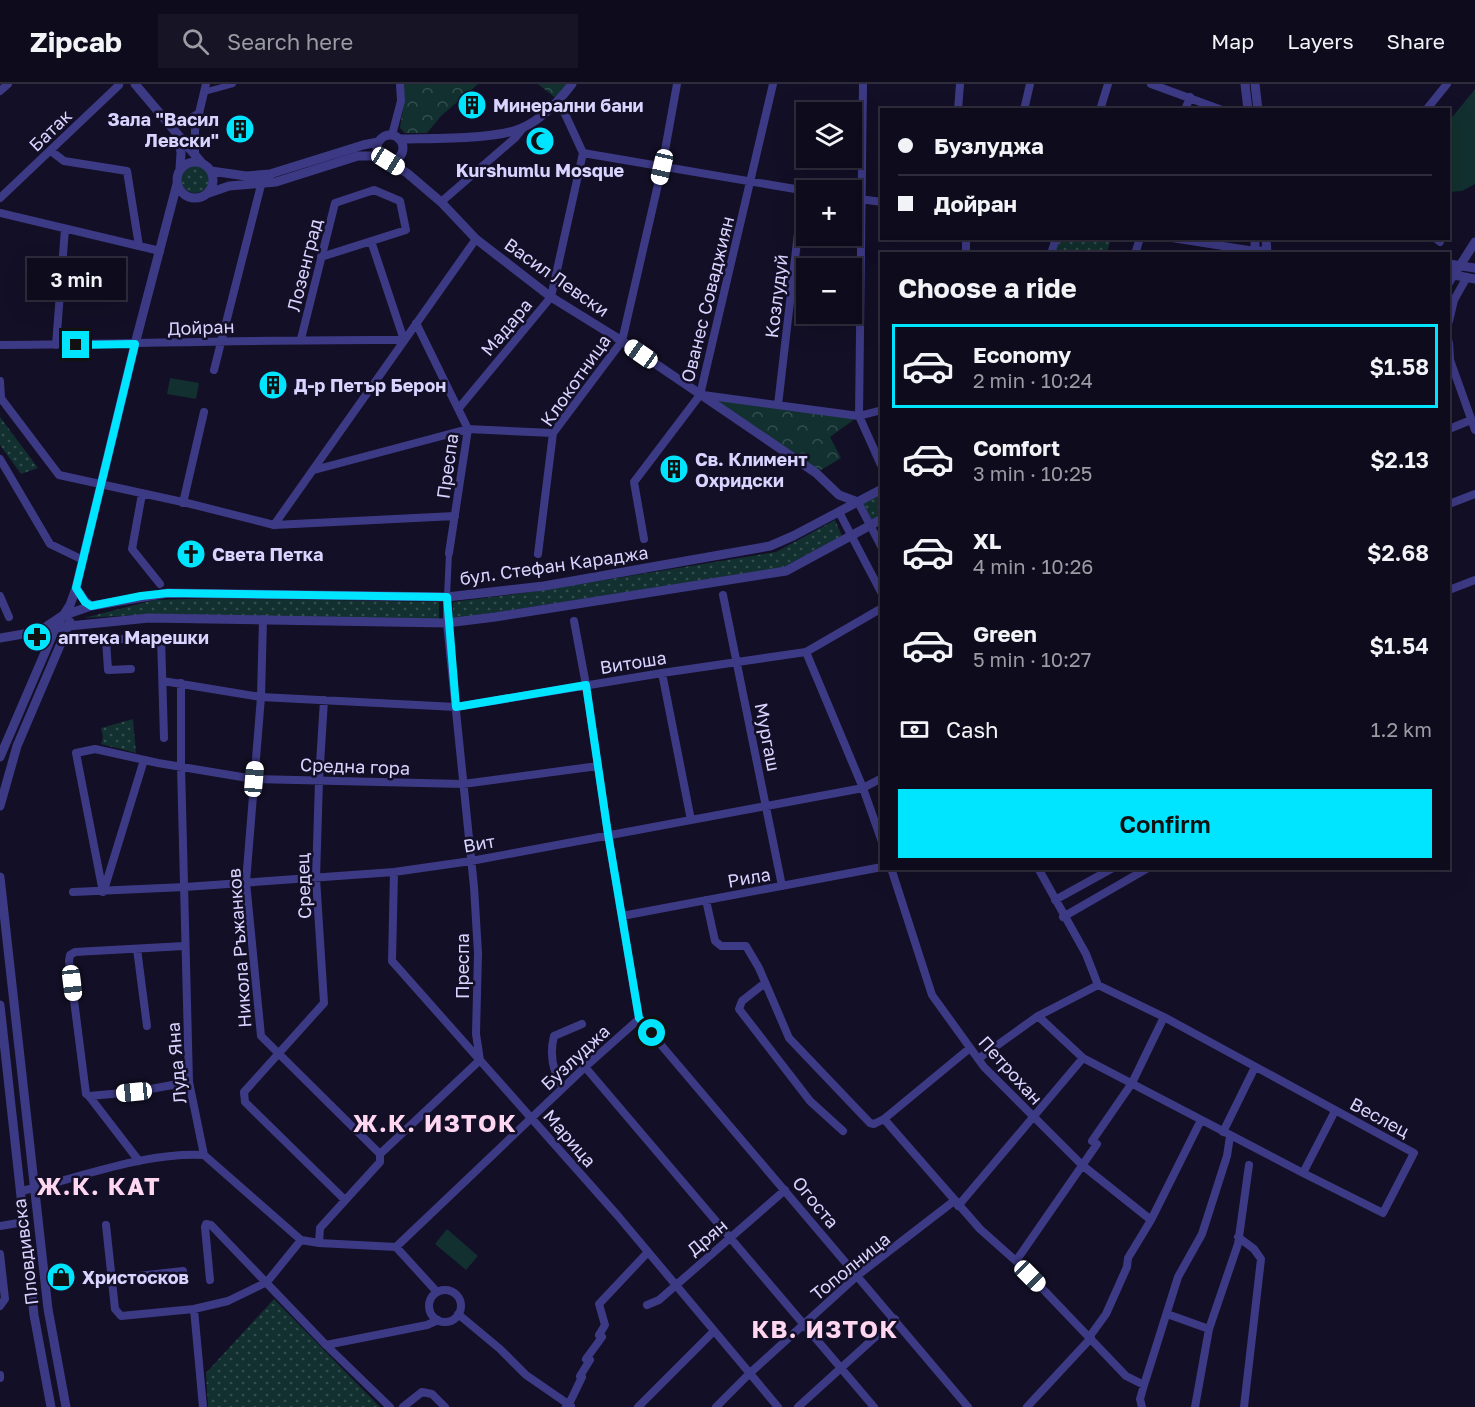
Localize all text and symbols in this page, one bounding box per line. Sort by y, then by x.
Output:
search box [158,14,578,68]
text: Zipcab [30,25,122,58]
icon: search [179,25,212,58]
text: Search here [227,28,353,55]
text: Map [1211,28,1254,54]
text: Layers [1287,28,1354,54]
text: Share [1387,28,1445,54]
building icon: Минерални бани [456,89,488,121]
place label: Минерални бани [493,94,644,116]
map controls [796,102,862,324]
button: layers [796,102,862,168]
street label: Батак [24,104,76,156]
place label: Зала "Васил Левски" [107,108,219,151]
building icon: Зала "Васил Левски" [224,113,256,145]
mosque icon: Kurshumlu Mosque [524,125,556,157]
text: Бузлуджа [934,132,1044,159]
car [368,144,408,178]
car [649,147,675,187]
place label: Kurshumlu Mosque [456,159,625,181]
button: + [796,180,862,246]
text: Дойран [934,190,1017,217]
street label: Ованес Соваджиян [676,214,738,384]
street label: Лозенград [282,216,326,314]
street label: Васил Левски [500,233,614,321]
street label: Козлудуй [760,253,792,339]
callout: 3 min [26,258,125,300]
button: − [796,258,862,324]
text: 3 min [50,267,103,291]
text: Choose a ride [898,272,1077,304]
street label: Мадара [476,294,536,360]
street label: Дойран [167,315,235,339]
street label: Клокотница [535,330,615,430]
route end [62,331,89,358]
car [621,336,661,372]
icon: car [901,339,955,393]
text: Economy [973,341,1071,368]
text: $1.58 [1370,353,1429,380]
text: 2 min · 10:24 [973,368,1093,392]
building icon: Д-р Петър Берон [257,369,289,401]
place label: Д-р Петър Берон [294,374,446,396]
street label: Преспа [432,432,462,500]
icon: car [901,432,955,486]
text: Comfort [973,434,1060,461]
text: $2.13 [1370,446,1429,473]
place label: Св. Климент Охридски [695,448,808,491]
building icon: Св. Климент Охридски [658,453,690,485]
text: 3 min · 10:25 [973,461,1092,485]
icon: car [901,525,955,579]
text: XL [973,527,1001,554]
church icon: Света Петка [175,538,207,570]
text: $2.68 [1367,539,1429,566]
street label: бул. Стефан Караджа [458,541,650,589]
place label: Света Петка [212,543,324,565]
text: 4 min · 10:26 [973,554,1093,578]
icon: car [901,618,955,672]
text: Green [973,620,1037,647]
pharmacy icon: аптека Марешки [21,621,53,653]
place label: аптека Марешки [58,626,209,648]
text: $1.54 [1370,632,1429,659]
street label: Витоша [598,646,668,678]
text: 5 min · 10:27 [973,647,1091,671]
street label: Мургаш [751,701,785,773]
icon: cash [898,713,931,746]
text: Cash [946,716,999,743]
text: 1.2 km [1371,717,1432,741]
street label: Средна гора [300,753,410,779]
car [243,760,265,798]
button: Confirm [898,789,1432,858]
street label: Вит [461,829,497,857]
street label: Средец [291,853,315,919]
street label: Рила [726,862,772,892]
street label: Никола Ръжанков [222,868,256,1028]
street label: Преспа [451,933,473,999]
car [61,964,83,1002]
route start [638,1019,665,1046]
street label: Бузлуджа [536,1020,614,1094]
street label: Луда Яна [161,1021,191,1105]
street label: Петрохан [974,1031,1048,1109]
car [115,1081,153,1103]
street label: Веслец [1346,1092,1414,1142]
street label: Марица [539,1105,601,1171]
district label: Ж.К. ИЗТОК [353,1108,517,1137]
district label: Ж.К. КАТ [37,1171,161,1200]
street label: Огоста [788,1172,844,1232]
street label: Пловдивска [8,1197,42,1307]
street label: Дрян [683,1214,731,1260]
street label: Тополница [806,1227,894,1305]
car [1011,1257,1049,1295]
shop icon: Христосков [45,1261,77,1293]
place label: Христосков [82,1266,189,1288]
district label: КВ. ИЗТОК [751,1314,899,1343]

